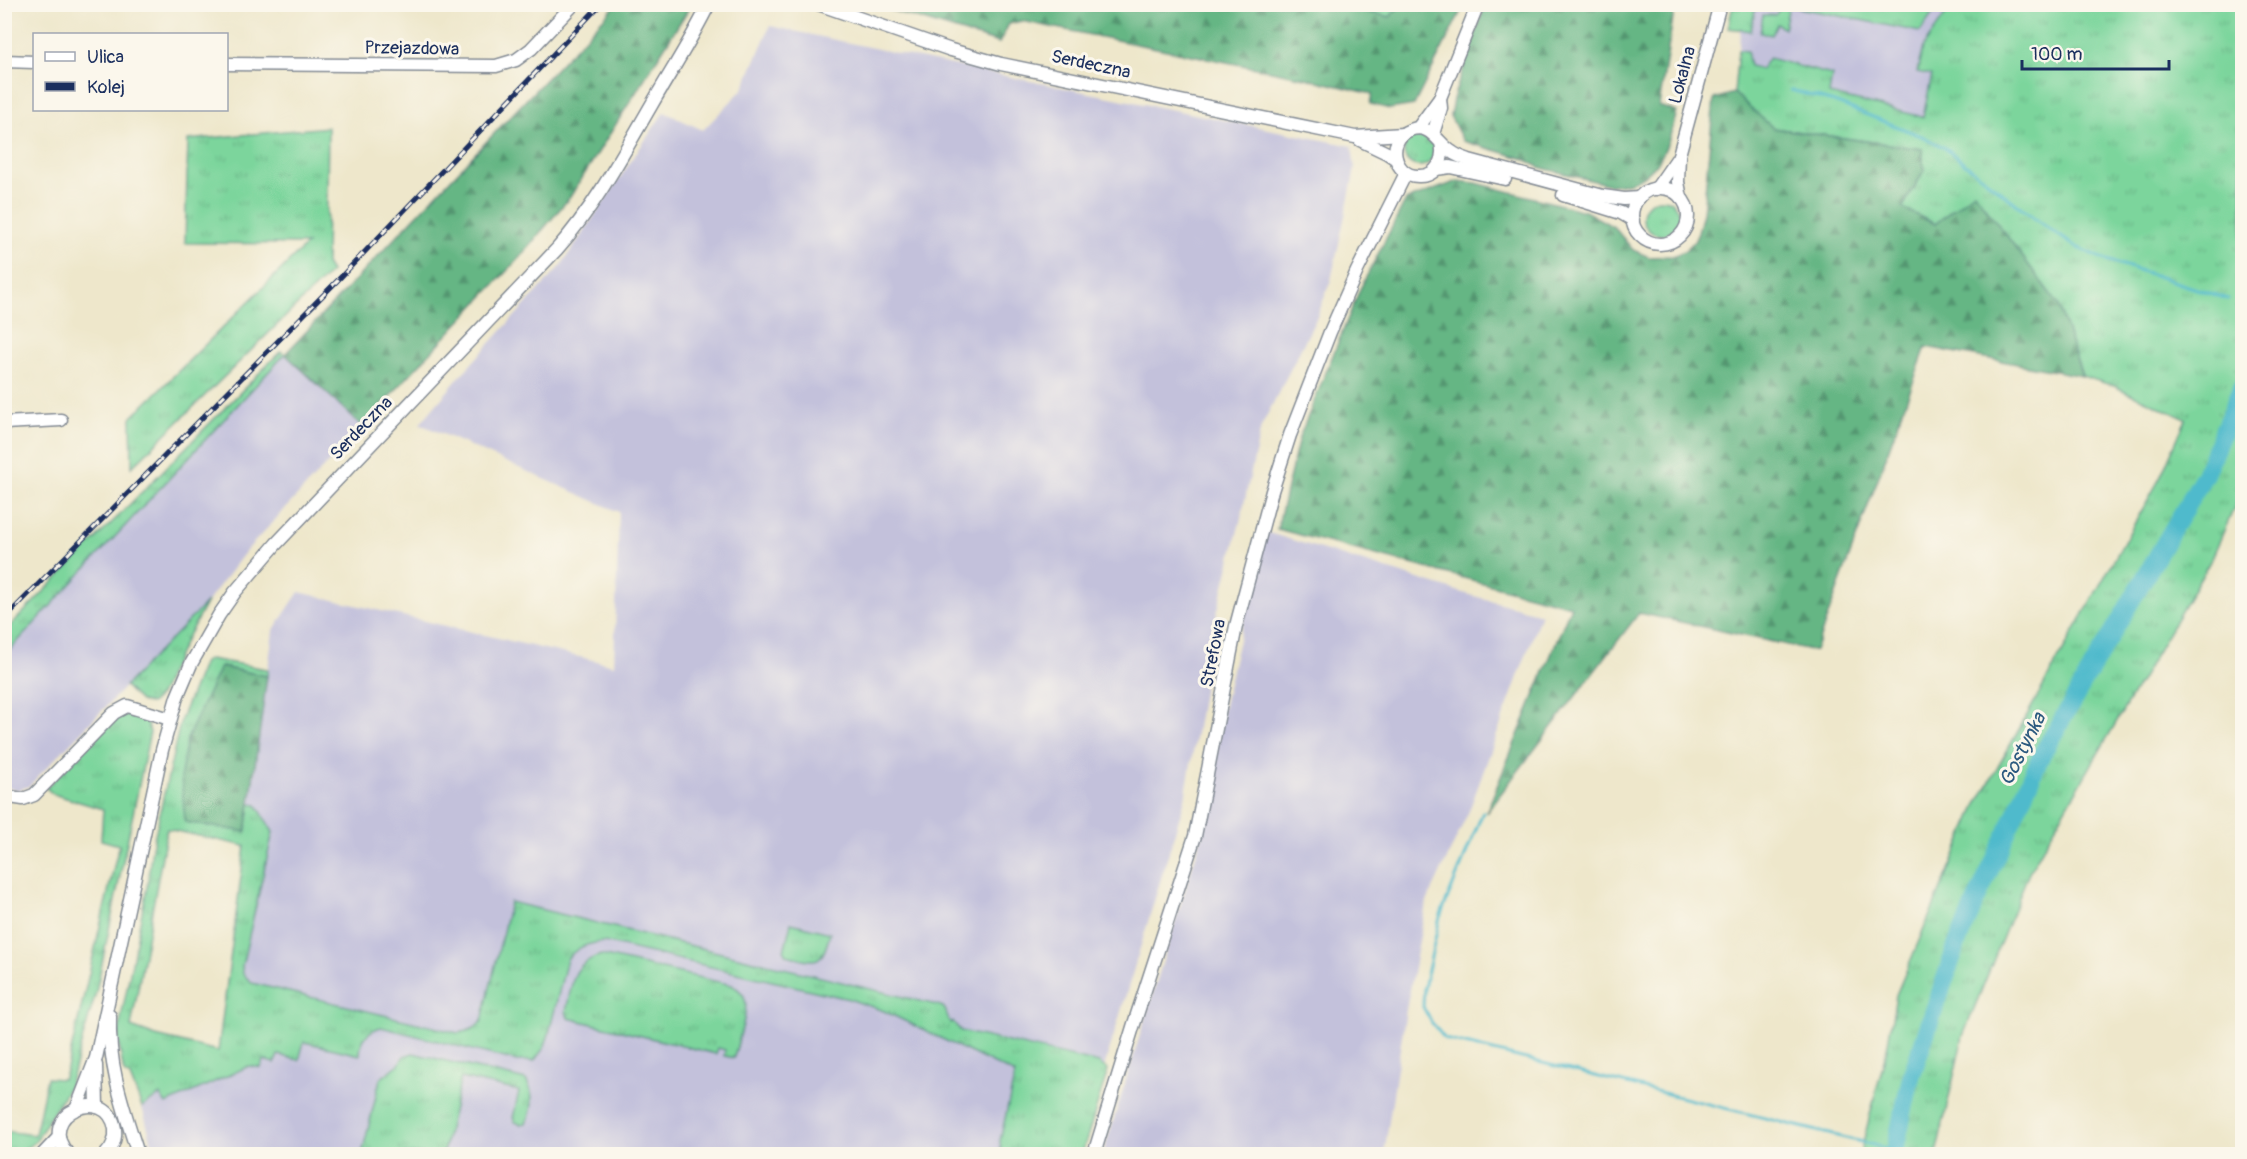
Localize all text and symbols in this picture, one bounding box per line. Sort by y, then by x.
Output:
legend [33,33,228,111]
scale bar [2022,33,2169,71]
street label: Przejazdowa [364,36,459,61]
text: 100 m [2031,43,2083,66]
street label: Lokalna [1664,44,1701,106]
street label: Serdeczna [1049,45,1133,84]
text: Ulica [87,46,124,69]
text: Kolej [87,76,125,99]
street label: Serdeczna [325,391,398,465]
street label: Strefowa [1196,617,1231,689]
water label: Gostynka [1993,707,2052,790]

